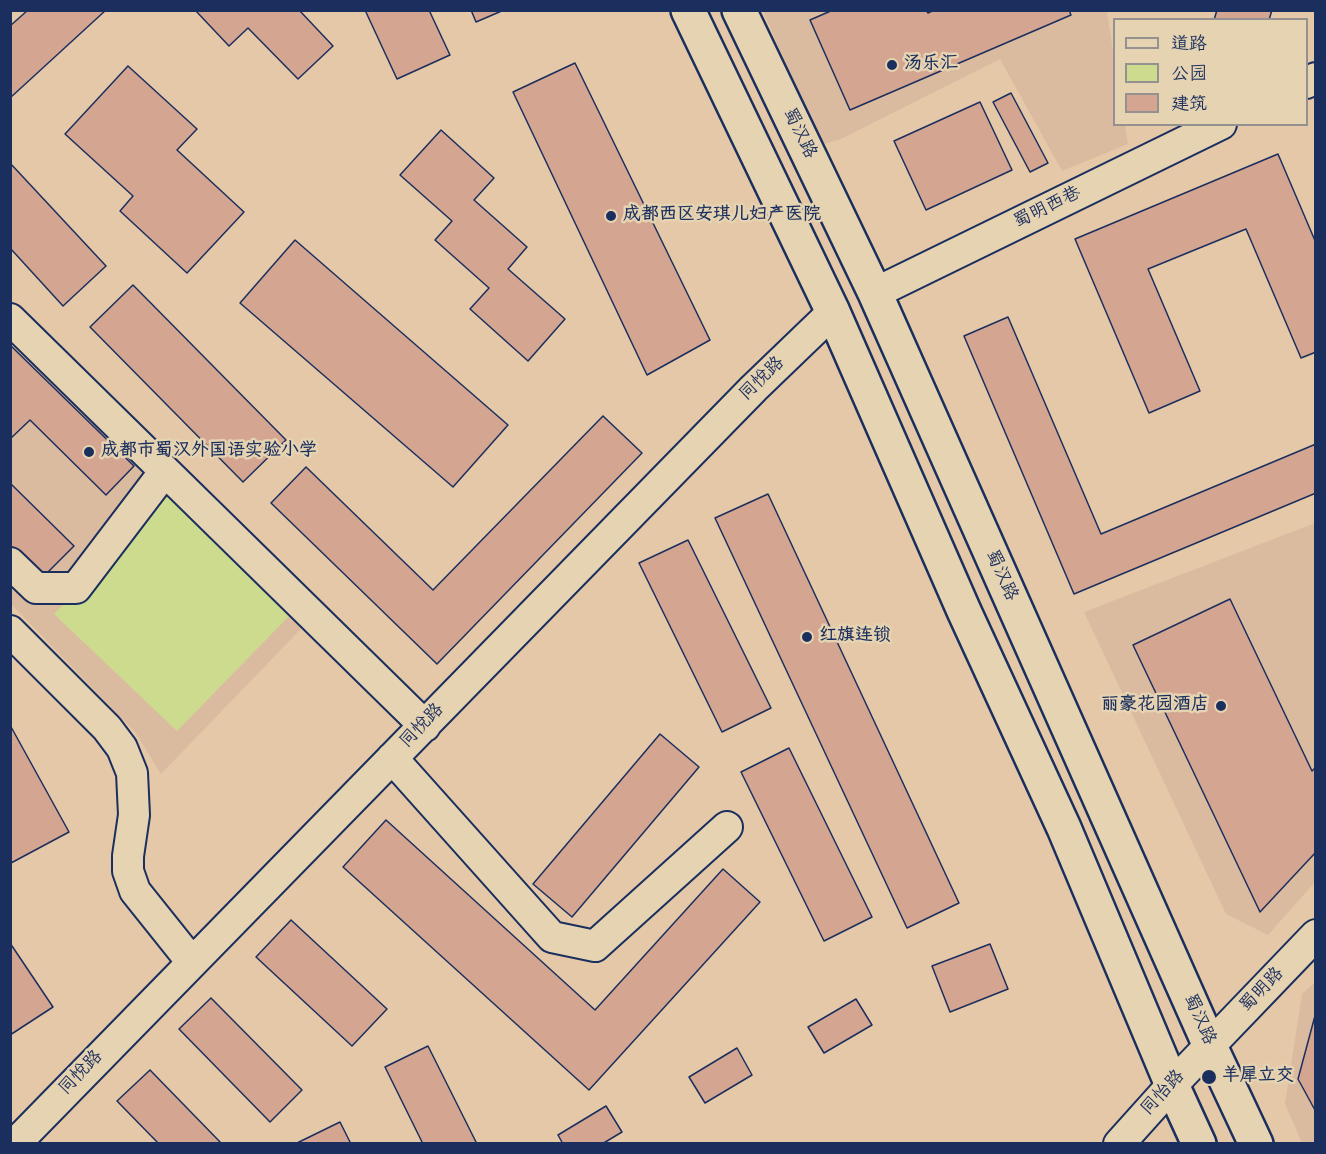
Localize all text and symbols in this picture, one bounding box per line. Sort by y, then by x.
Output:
legend [1113,18,1308,126]
text: 道路 [1171,35,1207,56]
place label: 汤乐汇 [904,54,958,76]
marker: 汤乐汇 [885,58,899,72]
text: 公园 [1171,65,1207,86]
text: 建筑 [1171,95,1207,116]
street label: 蜀汉路 [776,105,820,163]
street label: 蜀明西巷 [1011,184,1085,234]
place label: 成都西区安琪儿妇产医院 [623,205,821,227]
marker: 成都西区安琪儿妇产医院 [604,209,618,223]
street label: 同悦路 [736,353,790,407]
place label: 成都市蜀汉外国语实验小学 [101,441,317,463]
marker: 成都市蜀汉外国语实验小学 [82,445,96,459]
street label: 蜀汉路 [979,547,1021,605]
place label: 红旗连锁 [819,626,891,648]
marker: 红旗连锁 [800,630,814,644]
place label: 丽豪花园酒店 [1101,695,1209,717]
marker: 丽豪花园酒店 [1214,699,1228,713]
street label: 同悦路 [396,700,450,754]
street label: 蜀明路 [1236,964,1290,1018]
street label: 蜀汉路 [1177,991,1219,1049]
street label: 同悦路 [55,1047,109,1101]
place label: 羊犀立交 [1222,1066,1294,1088]
street label: 同怡路 [1138,1067,1190,1121]
marker: 羊犀立交 [1200,1068,1218,1086]

